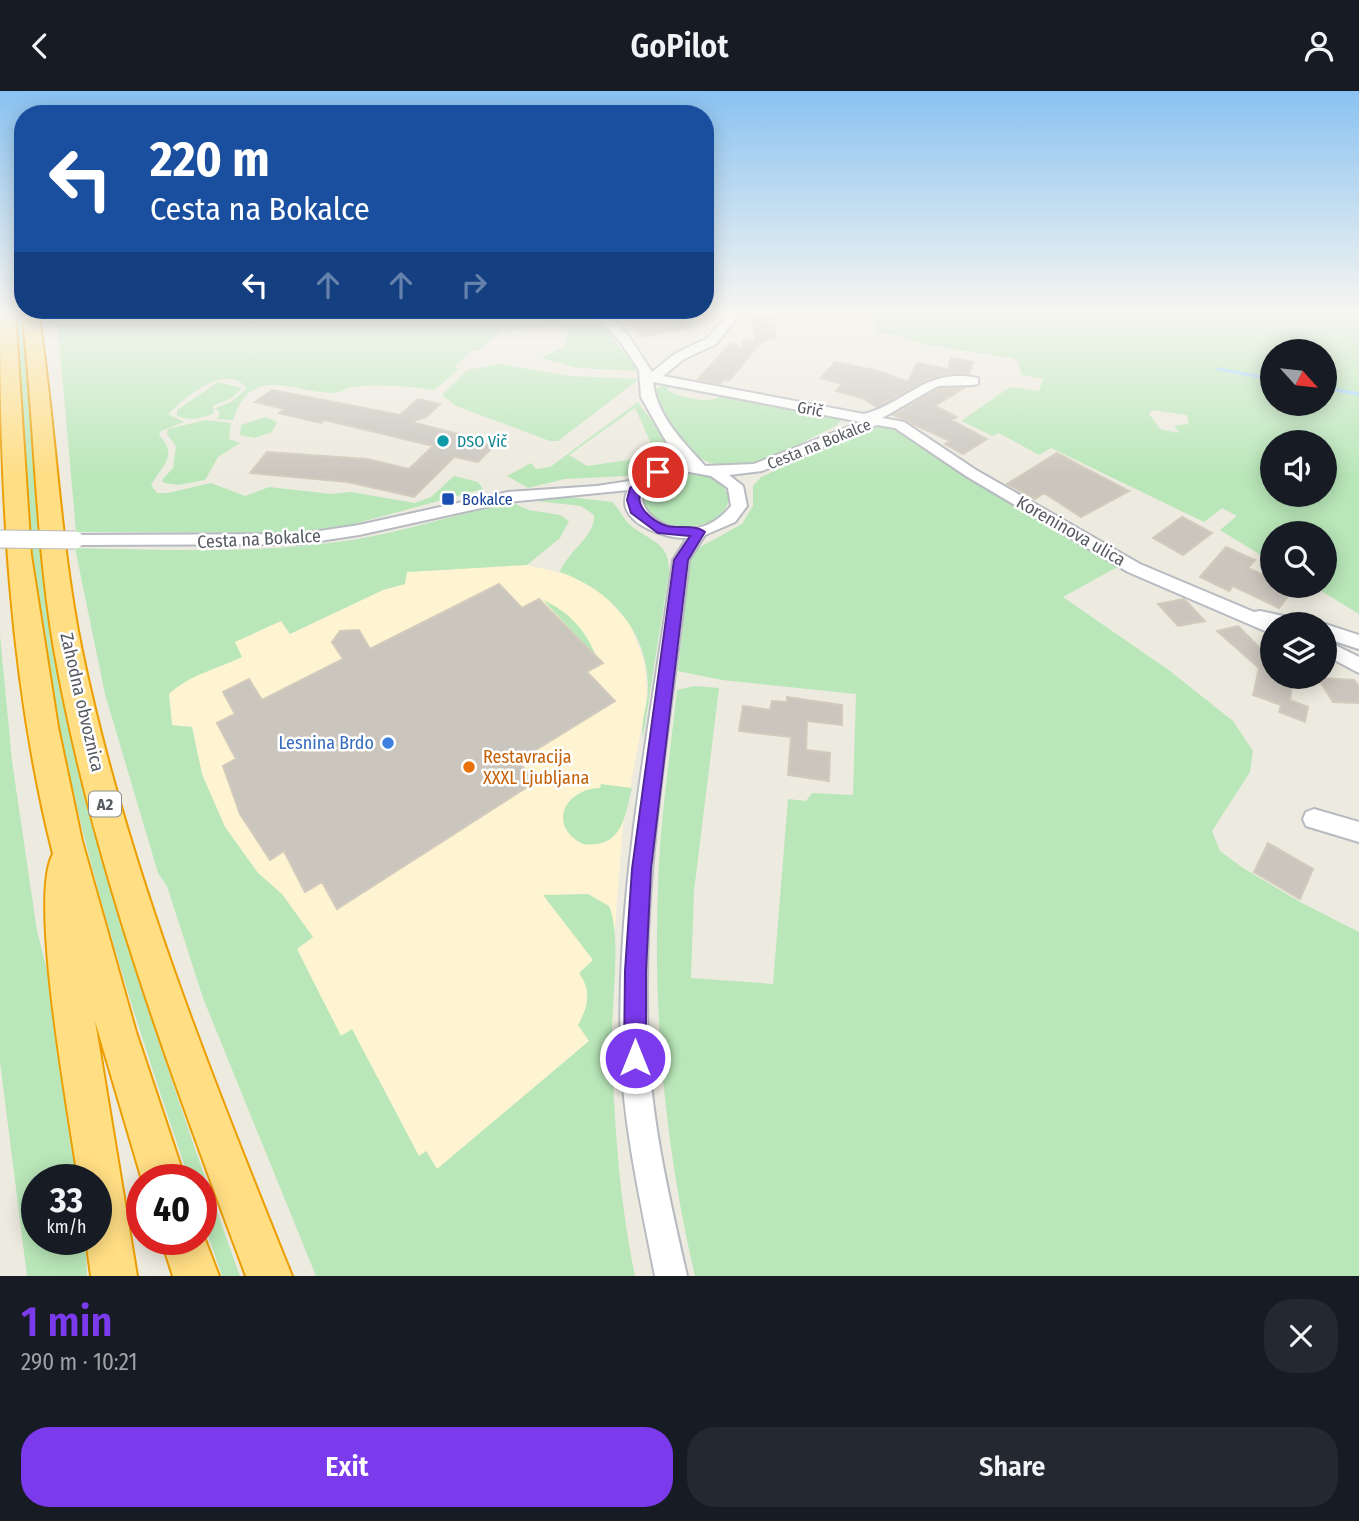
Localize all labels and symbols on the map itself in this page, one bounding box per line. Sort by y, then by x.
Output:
north arrow [1260,339,1337,417]
street label: Grič [796,397,824,421]
street label: Cesta na Bokalce [764,415,874,473]
place label: DSO Vič [457,432,507,451]
marker: DSO Vič [435,433,451,449]
pin [628,442,688,502]
place label: Bokalce [462,490,513,509]
marker: Bokalce [440,491,456,507]
street label: Koreninova ulica [1013,491,1130,571]
street label: Cesta na Bokalce [197,525,321,553]
street label: Zahodna obvoznica [55,630,109,774]
place label: Lesnina Brdo [279,732,374,754]
marker: Lesnina Brdo [380,735,396,751]
place label: Restavracija XXXL Ljubljana [483,746,589,789]
marker: Restavracija XXXL Ljubljana [461,759,477,775]
road number: A2 [89,791,121,817]
position arrow [598,1021,672,1095]
speed limit sign: 40 [126,1164,217,1255]

